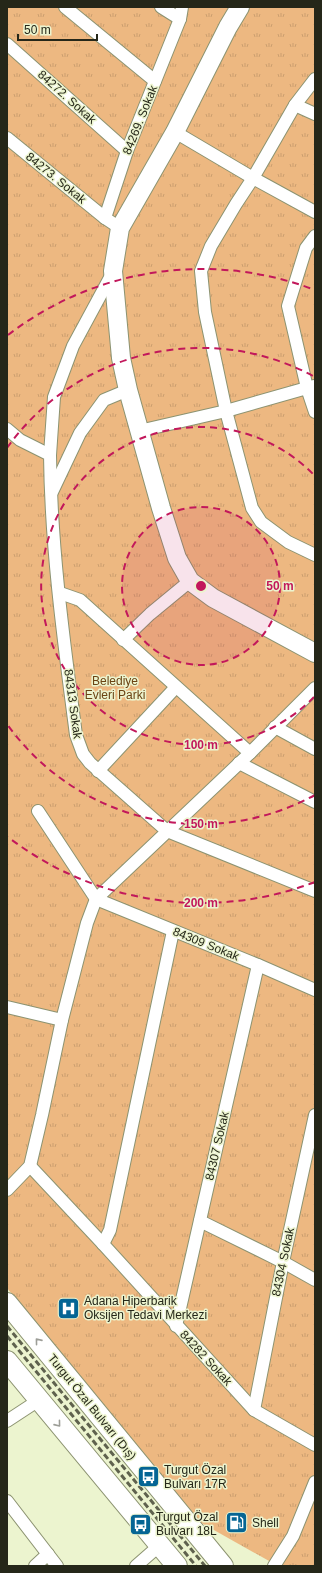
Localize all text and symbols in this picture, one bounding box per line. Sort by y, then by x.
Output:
scale bar [18,16,97,42]
text: 50 m [24,23,51,37]
street label: 84272. Sokak [35,67,100,127]
street label: 84269. Sokak [120,82,161,157]
street label: 84273. Sokak [23,149,90,207]
centre of rings [194,579,208,593]
text: 50 m [266,579,294,593]
street label: 84313 Sokak [61,668,85,741]
park label: Belediye Evleri Parki [85,674,145,702]
text: 100 m [184,738,218,752]
text: 150 m [184,817,218,831]
text: 200 m [184,896,218,910]
street label: 84309 Sokak [171,924,242,964]
street label: 84307 Sokak [202,1109,232,1182]
street label: 84304 Sokak [269,1225,297,1298]
place label: Adana Hiperbarik Oksijen Tedavi Merkezi [84,1294,207,1322]
hospital icon: Adana Hiperbarik Oksijen Tedavi Merkezi [55,1295,81,1321]
street label: 84282 Sokak [177,1328,236,1389]
one-way arrow [36,1338,43,1346]
street label: Turgut Özal Bulvarı (Dış) [45,1351,139,1463]
one-way arrow [54,1419,61,1426]
place label: Turgut Özal Bulvarı 17R [164,1463,227,1491]
bus stop icon: Turgut Özal Bulvarı 17R [136,1464,162,1490]
place label: Turgut Özal Bulvarı 18L [156,1510,218,1538]
fuel station icon: Shell [223,1510,249,1536]
bus stop icon: Turgut Özal Bulvarı 18L [127,1511,153,1537]
place label: Shell [252,1516,279,1530]

